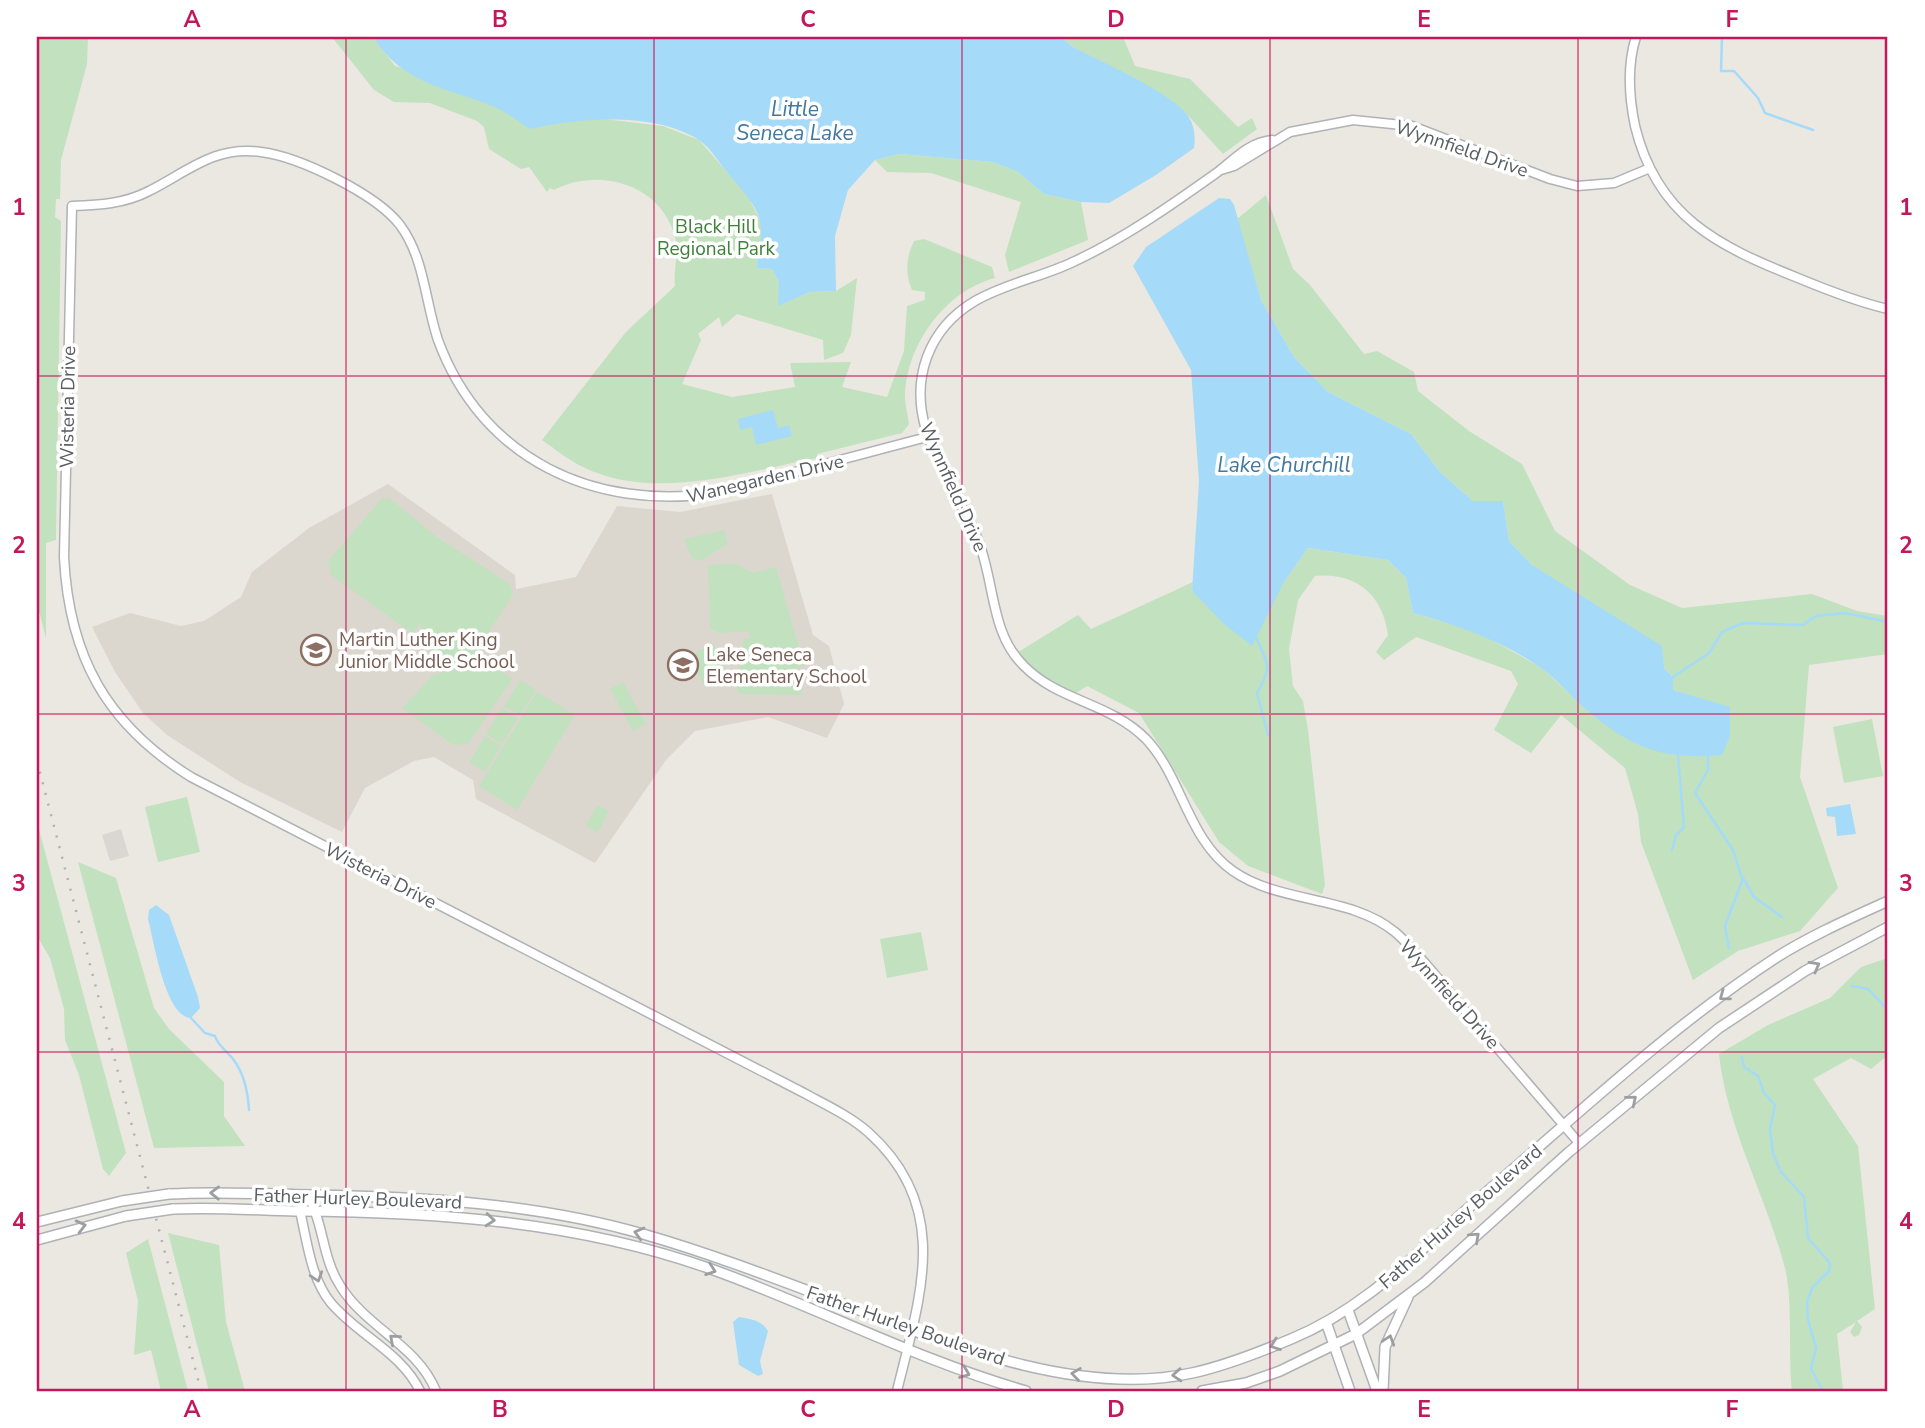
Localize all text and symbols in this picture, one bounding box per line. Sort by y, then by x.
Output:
text: A [183,4,201,35]
text: B [492,4,508,35]
text: C [800,4,816,35]
text: D [1107,4,1125,35]
text: E [1417,4,1431,35]
text: F [1726,4,1739,35]
water label: Little Seneca Lake [736,95,854,147]
street label: Wynnfield Drive [1392,114,1532,184]
text: 1 [12,192,26,223]
text: 1 [1899,192,1913,223]
park label: Black Hill Regional Park [657,214,776,262]
street label: Wisteria Drive [54,346,82,468]
street label: Wynnfield Drive [913,419,993,556]
street label: Wanegarden Drive [684,448,846,510]
water label: Lake Churchill [1217,451,1351,479]
text: 2 [12,530,26,561]
text: 2 [1899,530,1913,561]
place label: Martin Luther King Junior Middle School [338,627,515,675]
school or university icon: Martin Luther King Junior Middle School [299,633,333,667]
place label: Lake Seneca Elementary School [706,642,867,690]
school or university icon: Lake Seneca Elementary School [666,648,700,682]
street label: Wisteria Drive [320,837,441,915]
text: 3 [12,868,26,899]
text: 3 [1899,868,1913,899]
street label: Wynnfield Drive [1393,934,1505,1055]
one-way arrow [1808,961,1820,974]
one-way arrow [1719,988,1732,1001]
one-way arrow [1625,1096,1637,1109]
street label: Father Hurley Boulevard [1373,1139,1548,1295]
street label: Father Hurley Boulevard [253,1182,463,1216]
one-way arrow [210,1185,220,1201]
text: 4 [12,1206,26,1237]
text: 4 [1899,1206,1913,1237]
one-way arrow [485,1212,496,1227]
one-way arrow [75,1220,87,1234]
one-way arrow [634,1227,646,1241]
one-way arrow [1467,1232,1480,1245]
one-way arrow [705,1262,717,1276]
one-way arrow [309,1270,323,1282]
street label: Father Hurley Boulevard [803,1280,1008,1372]
one-way arrow [1380,1334,1395,1346]
one-way arrow [389,1335,402,1347]
one-way arrow [1270,1337,1282,1351]
one-way arrow [959,1364,971,1378]
one-way arrow [1070,1367,1082,1382]
one-way arrow [1171,1367,1182,1382]
text: A [183,1394,201,1425]
text: B [492,1394,508,1425]
text: C [800,1394,816,1425]
text: D [1107,1394,1125,1425]
text: E [1417,1394,1431,1425]
text: F [1726,1394,1739,1425]

